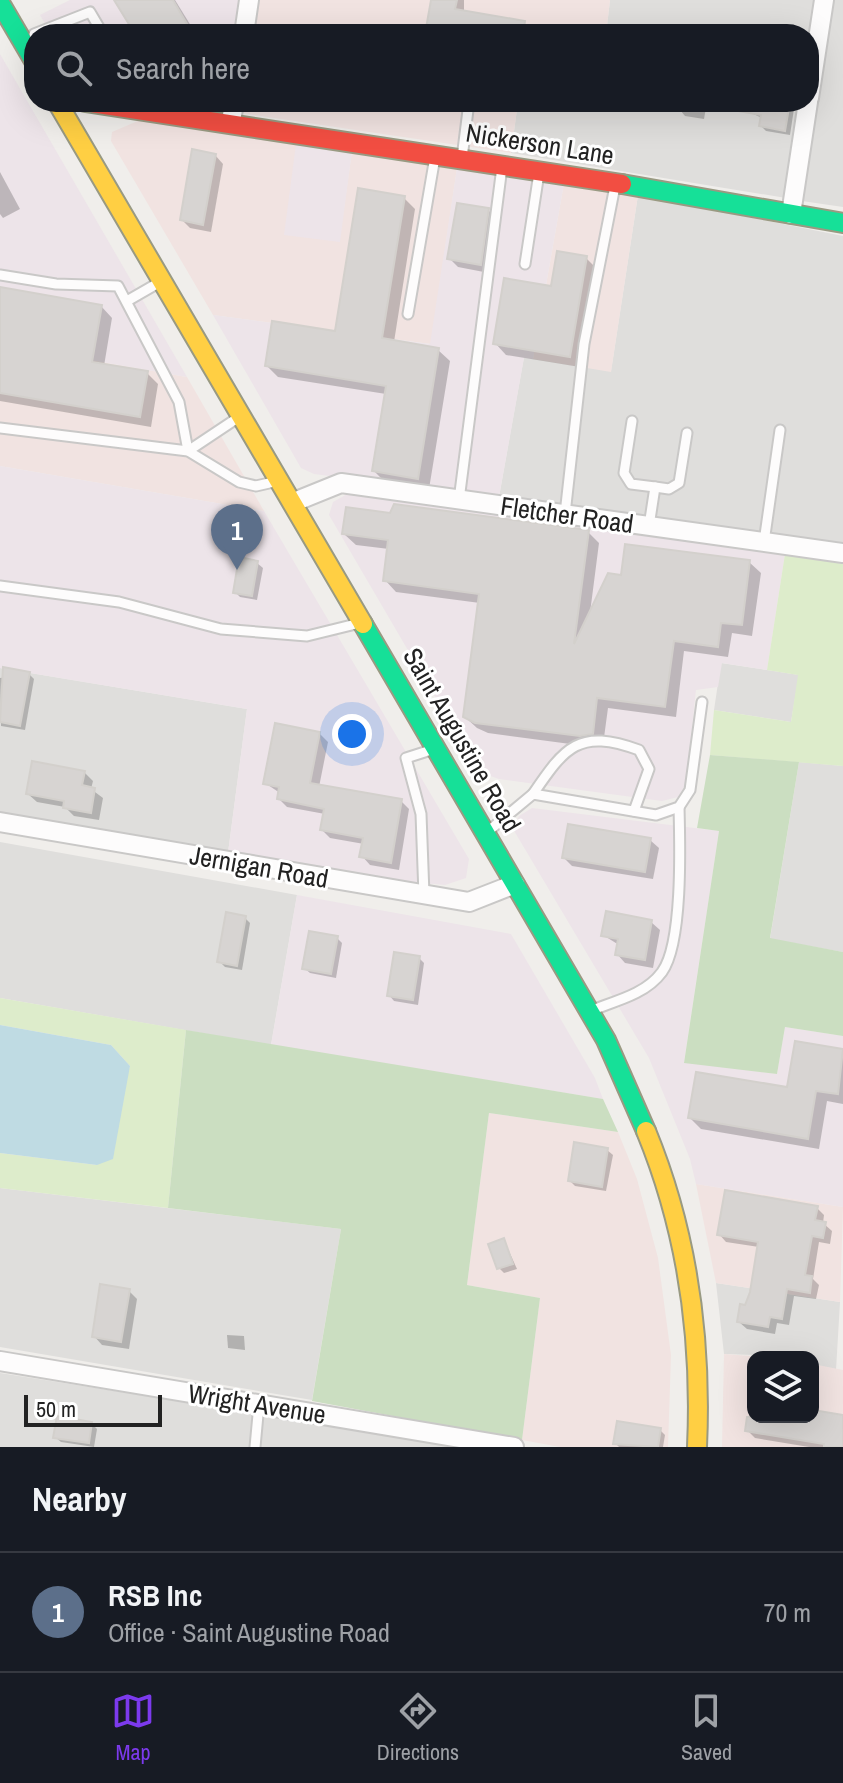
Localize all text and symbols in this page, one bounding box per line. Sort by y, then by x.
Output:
search box [24,24,819,112]
icon: search [52,46,96,90]
text: Search here [116,48,250,88]
street label: Nickerson Lane [464,115,617,172]
street label: Fletcher Road [498,488,636,541]
pin: 1 [211,504,263,570]
street label: Saint Augustine Road [395,641,529,838]
your location [332,714,372,754]
street label: Jernigan Road [187,837,331,896]
map controls [747,1351,819,1423]
button: layers [747,1351,819,1423]
street label: Wright Avenue [186,1375,329,1432]
scale bar [24,1391,162,1427]
text: 50 m [36,1394,76,1424]
text: Nearby [32,1476,127,1522]
text: RSB Inc [108,1575,202,1615]
text: 1 [52,1595,64,1630]
text: 70 m [764,1595,811,1630]
text: Office · Saint Augustine Road [108,1615,390,1650]
tab: Map [111,1689,155,1767]
tab: Directions [377,1689,459,1767]
tab: Saved [681,1689,732,1767]

